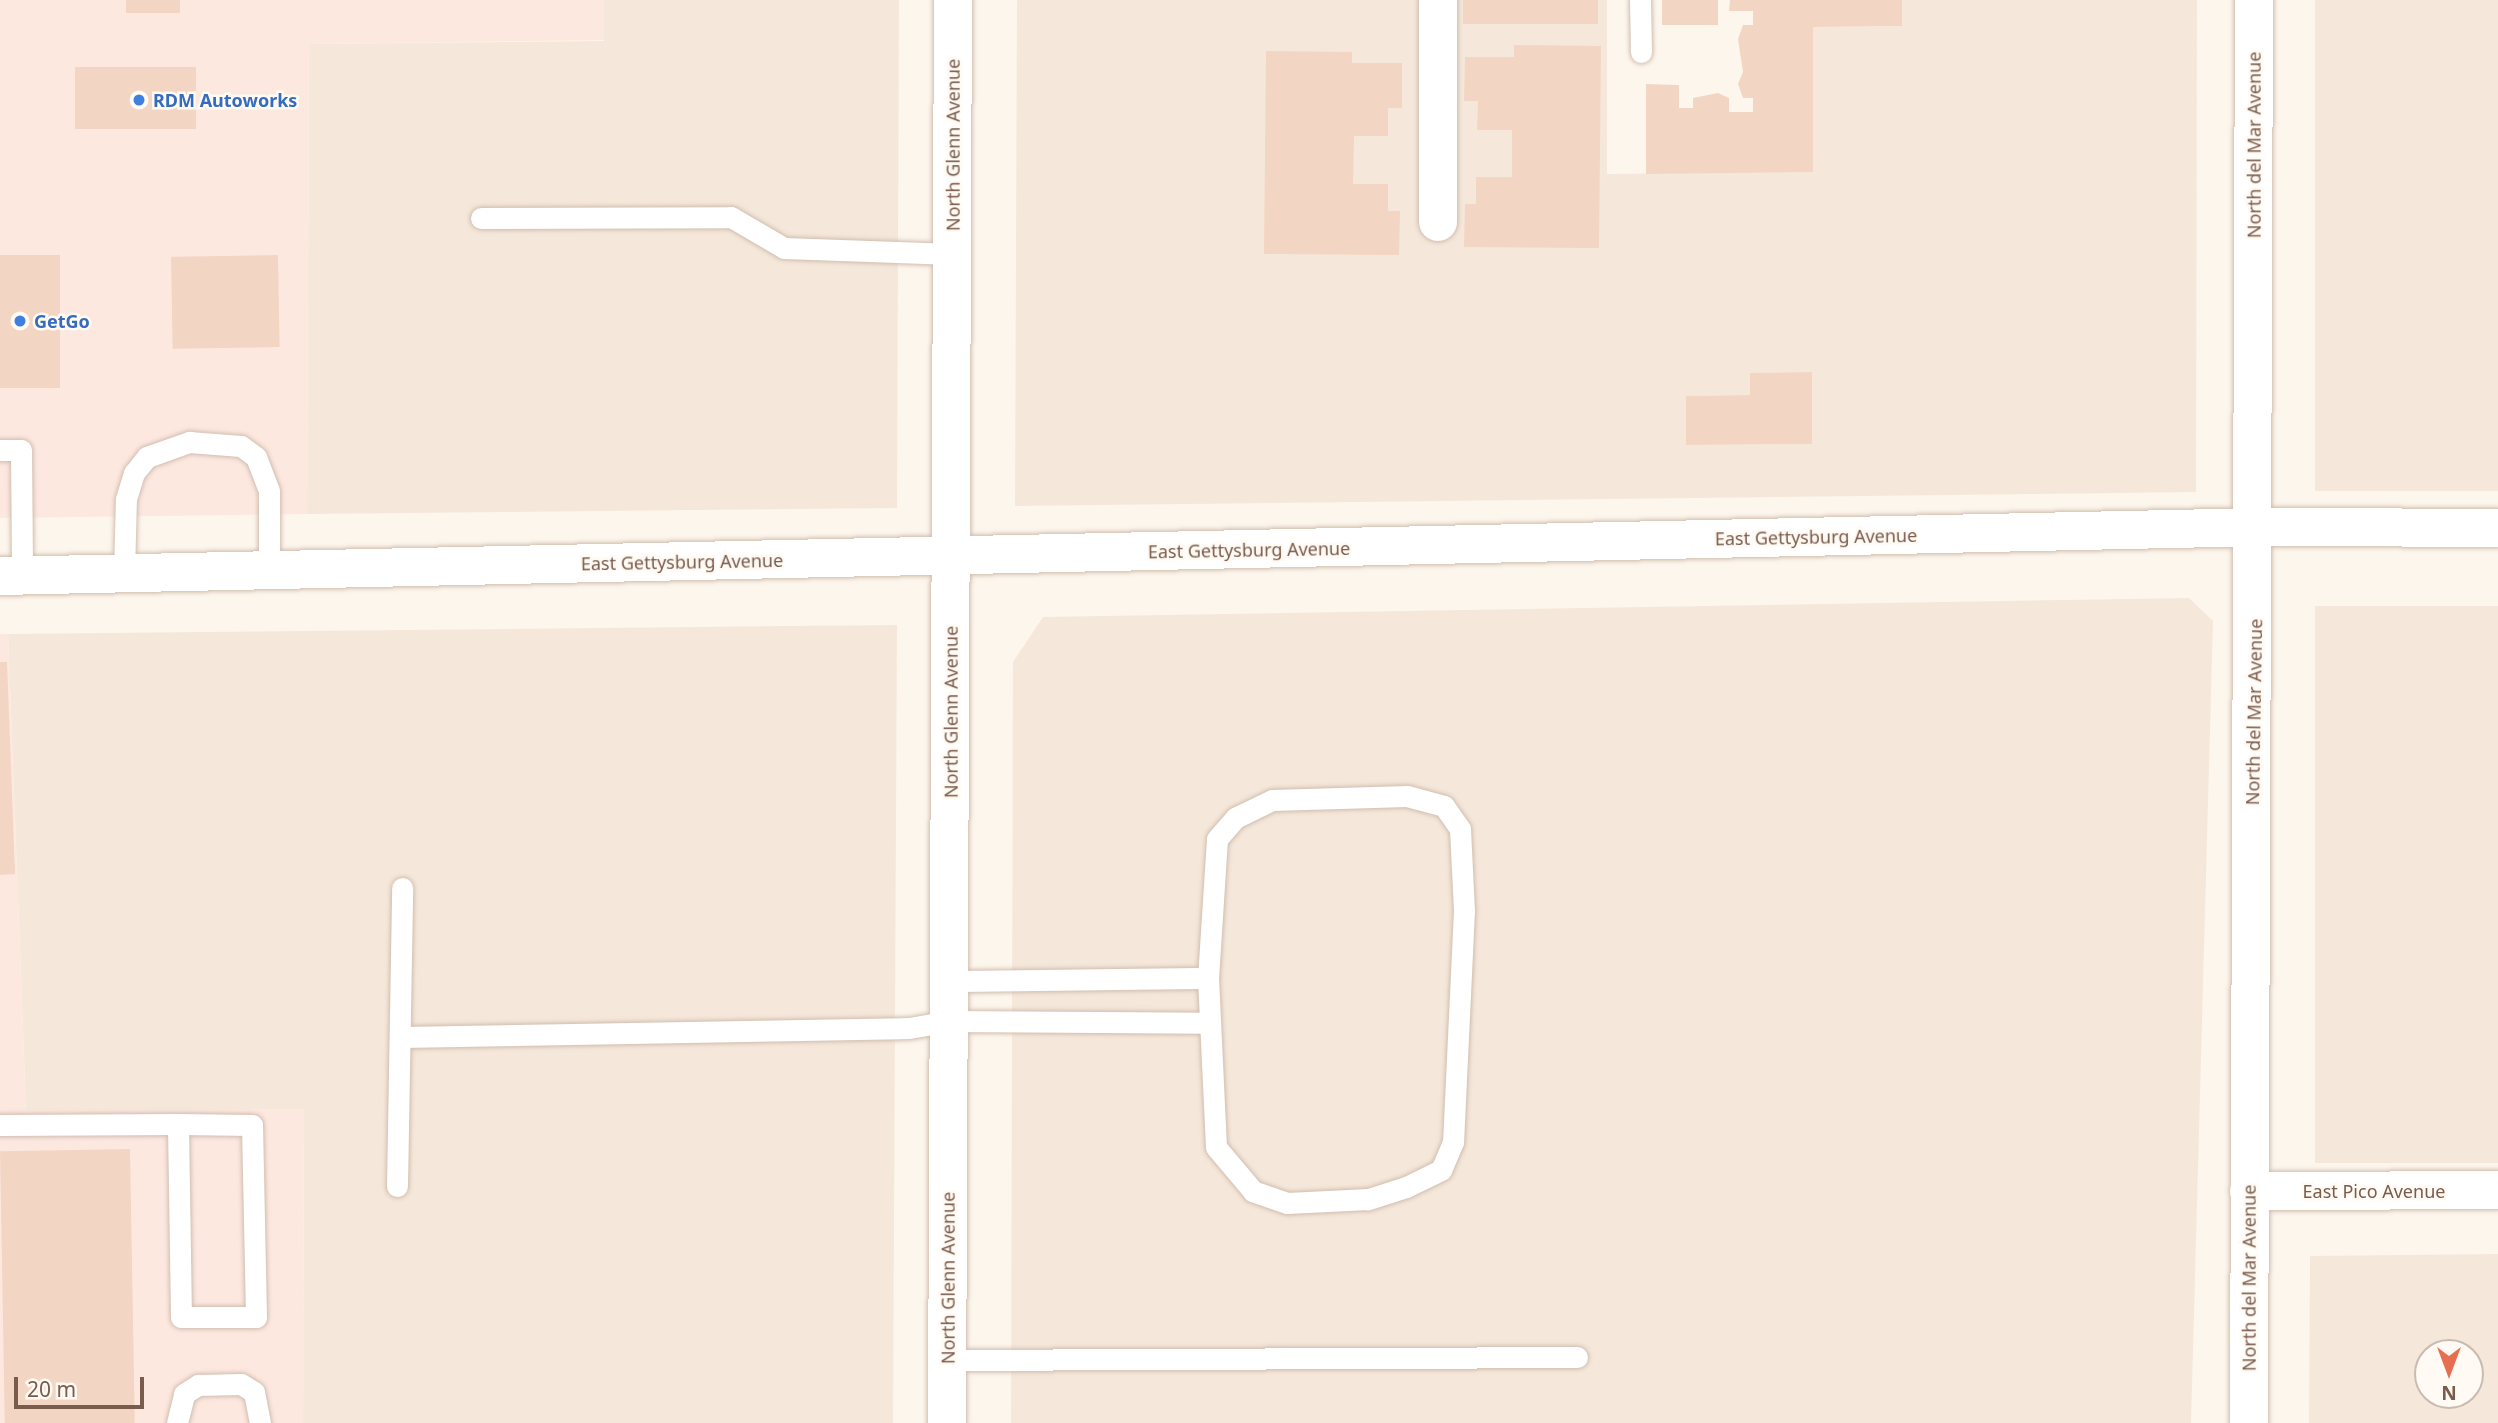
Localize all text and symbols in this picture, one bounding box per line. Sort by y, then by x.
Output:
street label: North del Mar Avenue [2243,52,2265,238]
street label: North Glenn Avenue [942,59,964,231]
place label: RDM Autoworks [153,89,297,111]
marker: RDM Autoworks [131,92,147,108]
place label: GetGo [34,310,90,332]
marker: GetGo [12,313,28,329]
street label: East Gettysburg Avenue [1715,524,1917,550]
street label: East Gettysburg Avenue [1148,537,1350,563]
street label: East Gettysburg Avenue [581,549,783,575]
street label: North del Mar Avenue [2242,619,2266,805]
street label: North Glenn Avenue [940,626,962,798]
street label: East Pico Avenue [2303,1180,2445,1202]
street label: North del Mar Avenue [2238,1185,2260,1371]
street label: North Glenn Avenue [937,1192,959,1364]
north arrow [2414,1339,2484,1409]
scale bar [18,1364,147,1408]
text: 20 m [27,1375,76,1403]
text: N [2441,1380,2457,1406]

